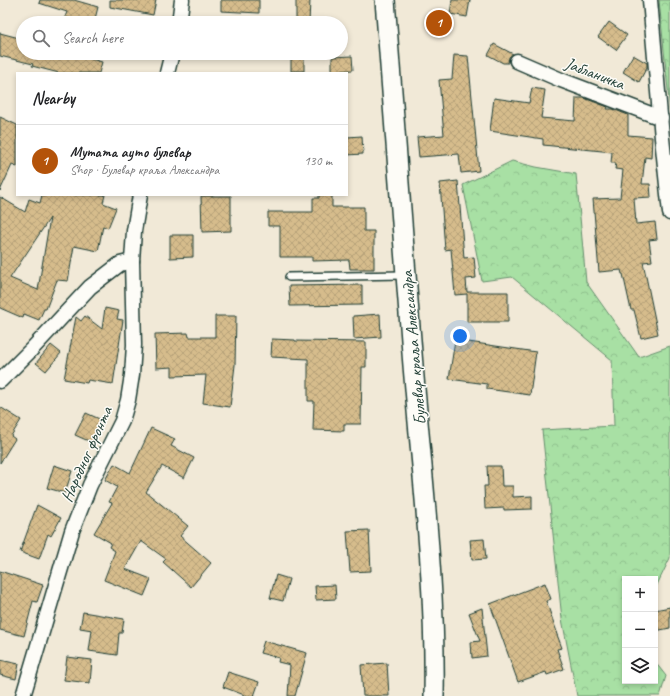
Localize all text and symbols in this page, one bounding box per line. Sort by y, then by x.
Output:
pin: 1 [426,8,452,38]
search box [16,16,348,60]
icon: search [30,27,52,49]
text: Search here [62,29,123,48]
street label: Јабланичка [561,52,629,95]
text: Nearby [32,88,75,109]
text: Мутата ауто булевар [70,143,190,162]
text: 1 [42,153,48,169]
text: 130 m [304,153,332,169]
text: Shop · Булевар краља Александра [70,162,219,178]
street label: Булевар краља Александра [396,268,431,426]
your location [450,326,470,346]
street label: Народног фронта [56,402,117,505]
map controls [622,576,658,684]
button: + [622,576,658,612]
button: − [622,612,658,648]
button: layers [622,648,658,684]

